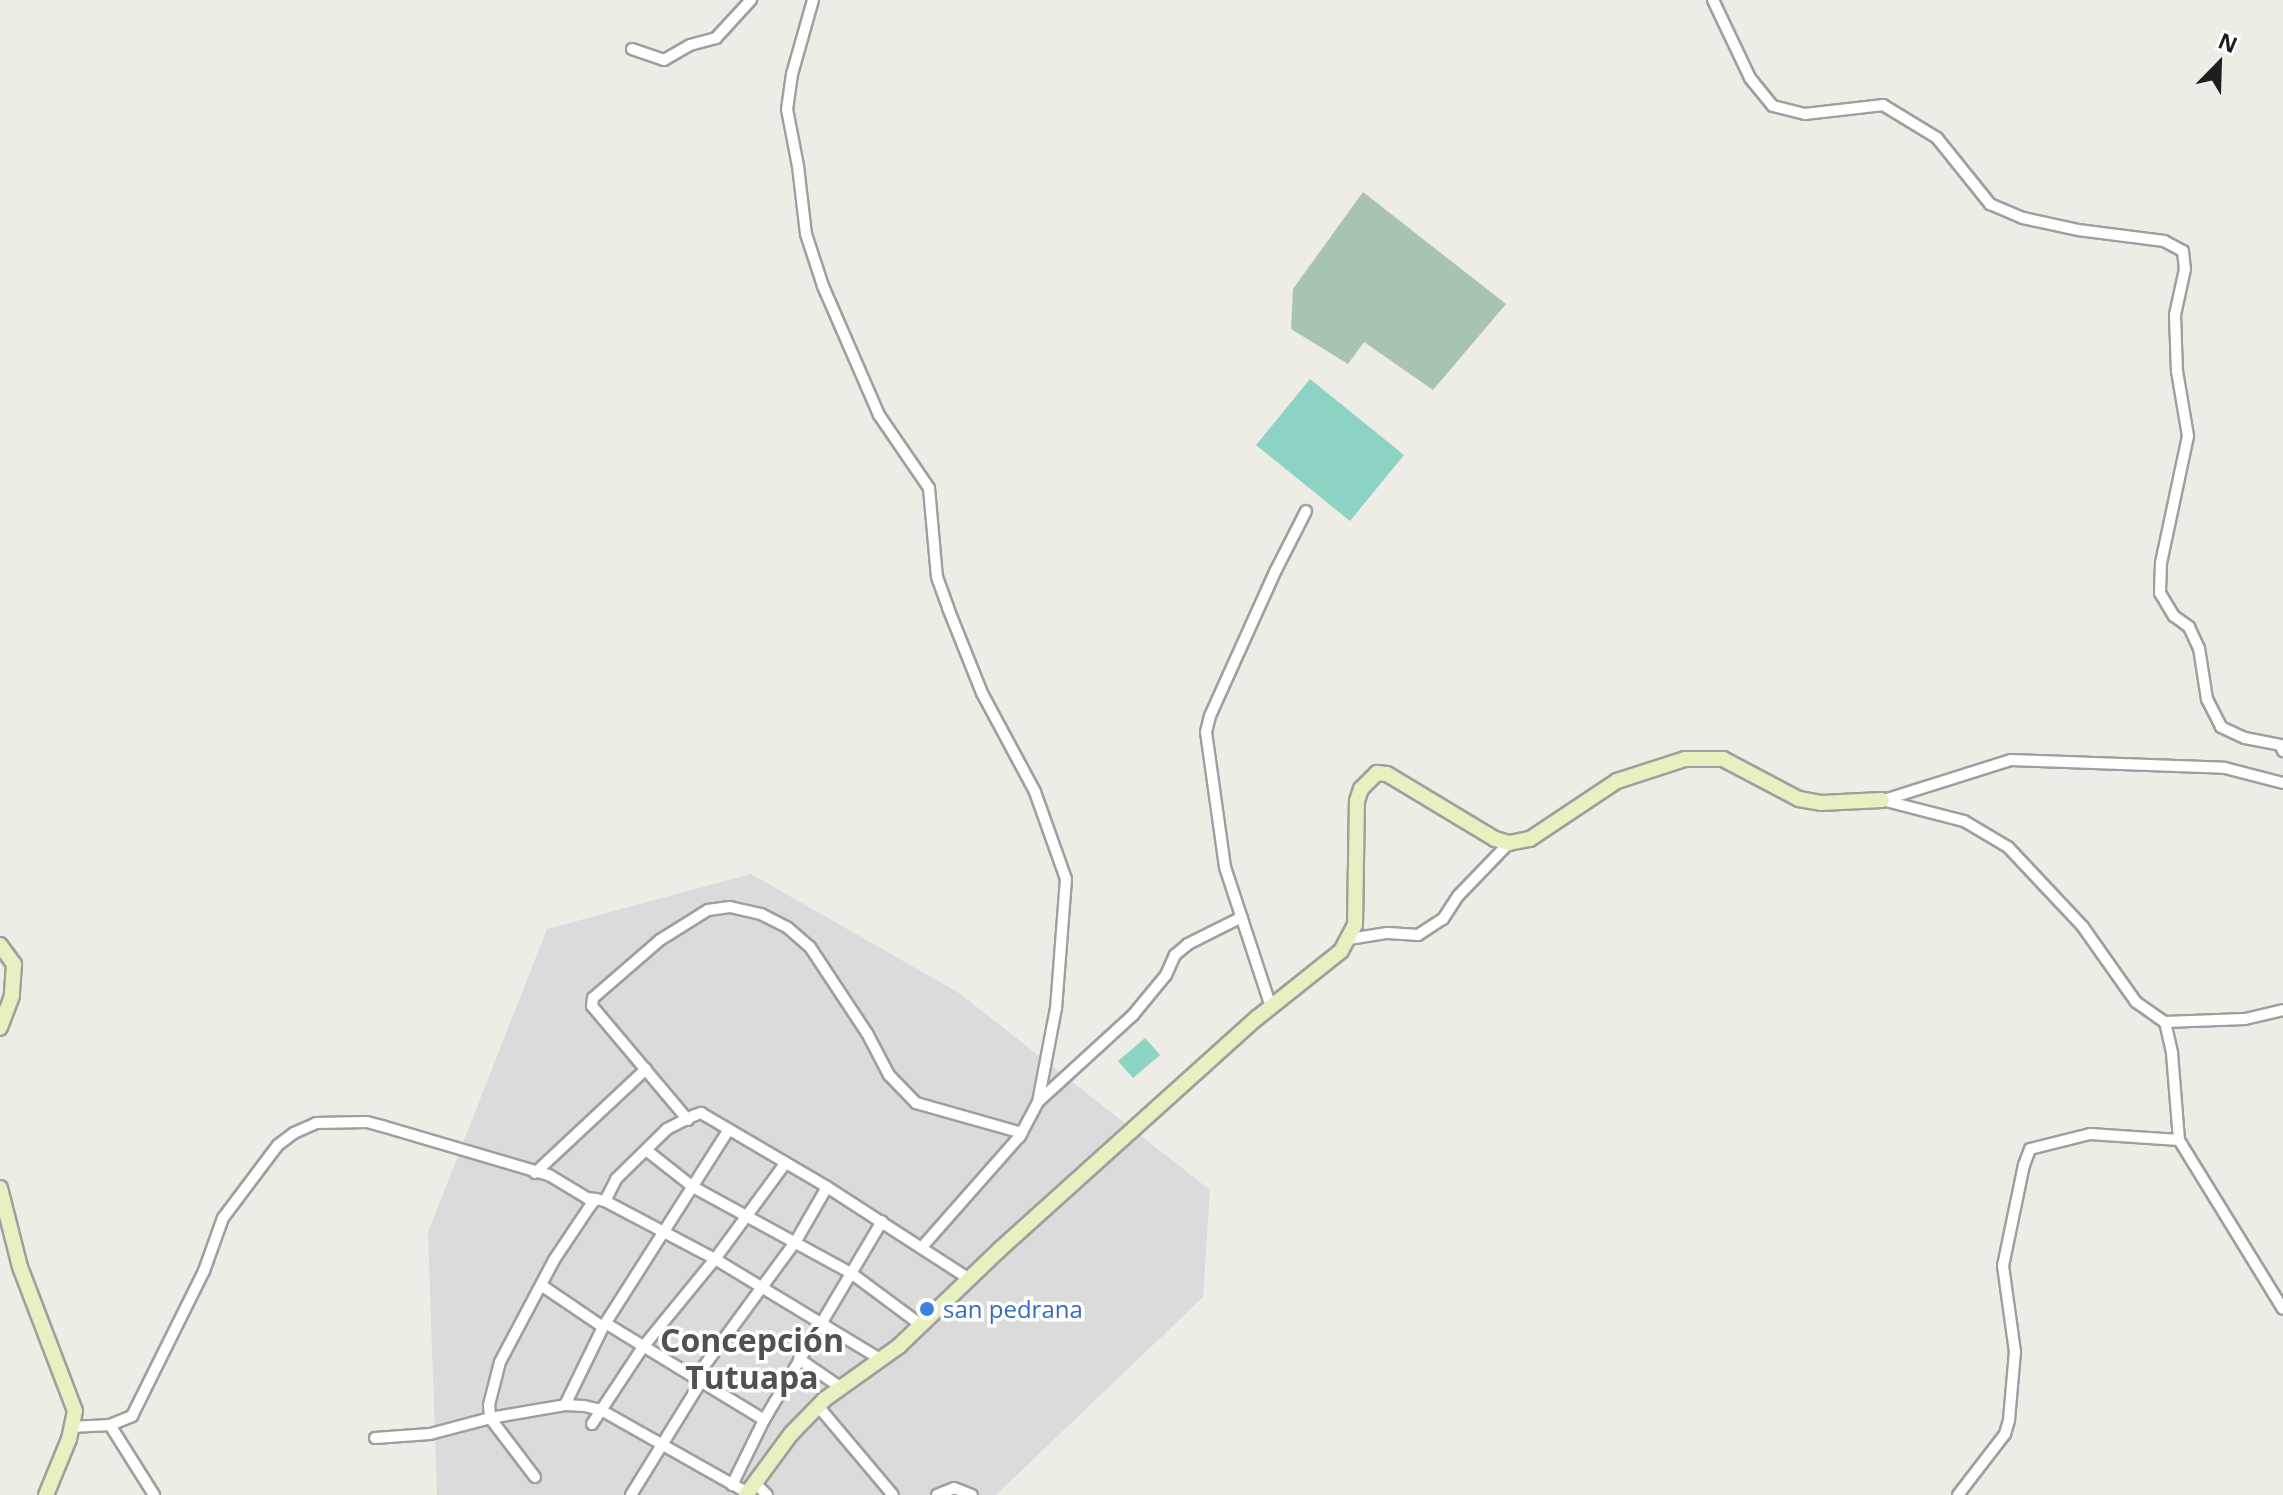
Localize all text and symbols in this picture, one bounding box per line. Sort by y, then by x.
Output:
north arrow [2179,24,2259,104]
text: N [2214,25,2242,59]
place label: san pedrana [943,1295,1083,1323]
marker: san pedrana [918,1300,936,1318]
district label: Concepción Tutuapa [660,1322,844,1397]

